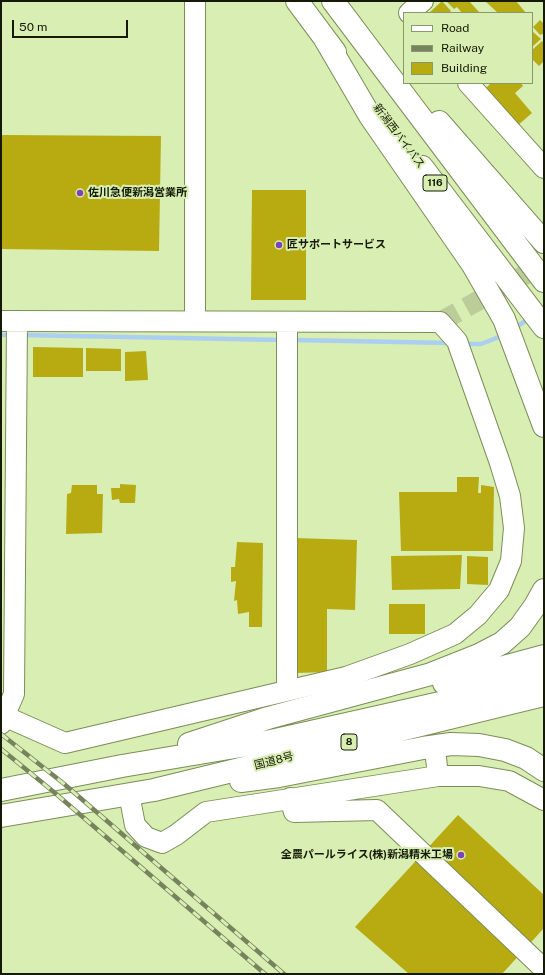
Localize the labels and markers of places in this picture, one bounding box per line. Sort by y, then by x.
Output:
place label: 佐川急便新潟営業所 [88,186,187,200]
marker: 佐川急便新潟営業所 [75,188,85,198]
place label: 匠サポートサービス [287,238,386,252]
marker: 匠サポートサービス [274,240,284,250]
place label: 全農パールライス(株)新潟精米工場 [281,848,453,862]
marker: 全農パールライス(株)新潟精米工場 [456,850,466,860]

